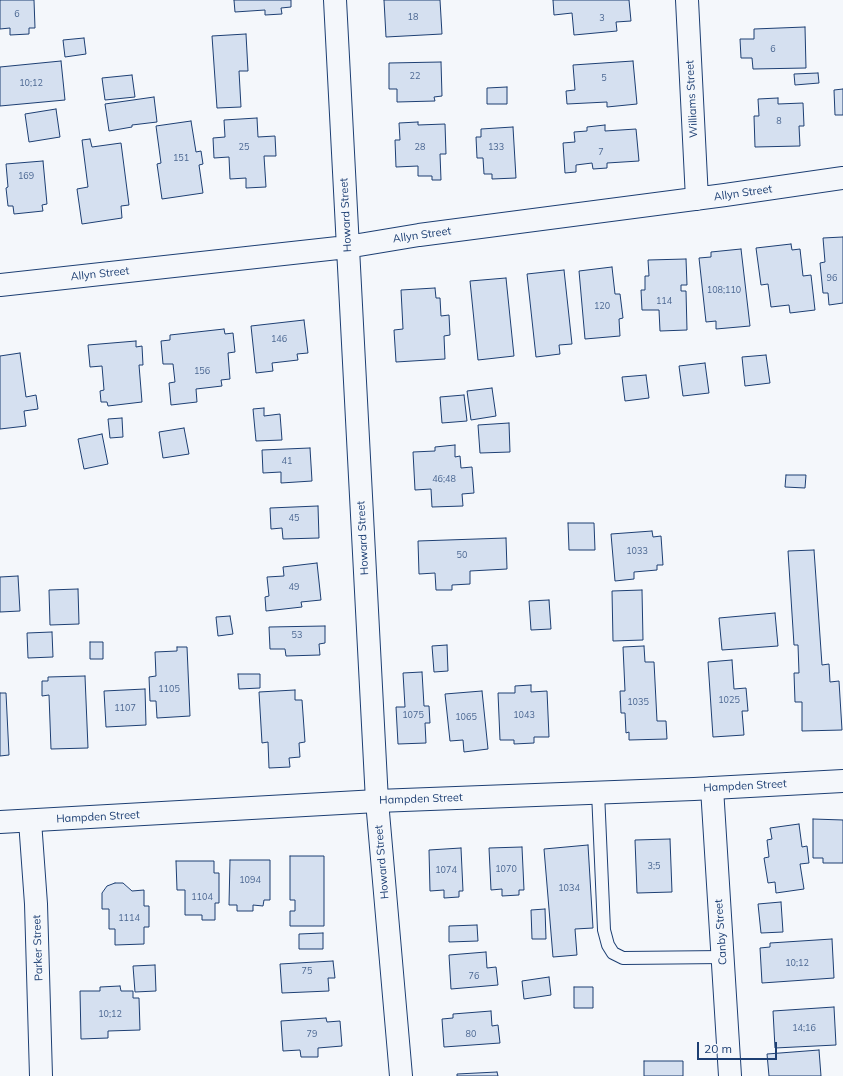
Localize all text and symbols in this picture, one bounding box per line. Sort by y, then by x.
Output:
house number: 6 [14,9,20,19]
house number: 18 [408,12,418,22]
house number: 3 [599,13,605,23]
house number: 6 [770,44,776,54]
street label: Williams Street [683,60,701,138]
house number: 22 [410,71,420,81]
house number: 5 [601,73,607,83]
house number: 10;12 [19,78,43,88]
house number: 8 [776,116,782,126]
house number: 25 [239,142,249,152]
house number: 28 [415,142,425,152]
house number: 133 [488,142,504,152]
house number: 7 [598,147,604,157]
house number: 151 [173,153,189,163]
house number: 169 [18,171,34,181]
street label: Howard Street [337,177,355,253]
street label: Allyn Street [713,182,773,204]
street label: Allyn Street [392,224,452,246]
street label: Allyn Street [70,264,130,284]
house number: 96 [827,273,837,283]
house number: 108;110 [707,285,741,295]
house number: 114 [656,296,672,306]
house number: 120 [594,301,610,311]
house number: 146 [271,334,287,344]
house number: 156 [194,366,210,376]
house number: 41 [282,456,292,466]
house number: 46;48 [432,474,456,484]
street label: Howard Street [354,500,372,576]
house number: 45 [289,513,299,523]
house number: 1033 [626,546,648,556]
house number: 50 [457,550,467,560]
house number: 49 [289,582,299,592]
house number: 53 [292,630,302,640]
house number: 1105 [158,684,180,694]
house number: 1025 [718,695,740,705]
house number: 1035 [627,697,649,707]
house number: 1107 [114,703,136,713]
house number: 1075 [402,710,424,720]
house number: 1043 [513,710,535,720]
house number: 1065 [455,712,477,722]
street label: Hampden Street [703,777,787,795]
street label: Hampden Street [379,791,463,807]
street label: Hampden Street [56,808,140,826]
street label: Howard Street [372,824,392,900]
house number: 3;5 [648,861,660,871]
house number: 1070 [495,864,517,874]
house number: 1074 [435,865,457,875]
house number: 1094 [239,875,261,885]
house number: 1034 [558,883,580,893]
house number: 1104 [191,892,213,902]
street label: Canby Street [712,899,730,965]
house number: 1114 [118,913,140,923]
street label: Parker Street [30,915,46,981]
house number: 10;12 [785,958,809,968]
house number: 75 [302,966,312,976]
house number: 76 [469,971,479,981]
house number: 10;12 [98,1009,122,1019]
house number: 14;16 [792,1023,816,1033]
house number: 79 [307,1029,317,1039]
house number: 80 [466,1029,476,1039]
scale bar [699,1034,779,1060]
text: 20 m [704,1041,732,1056]

